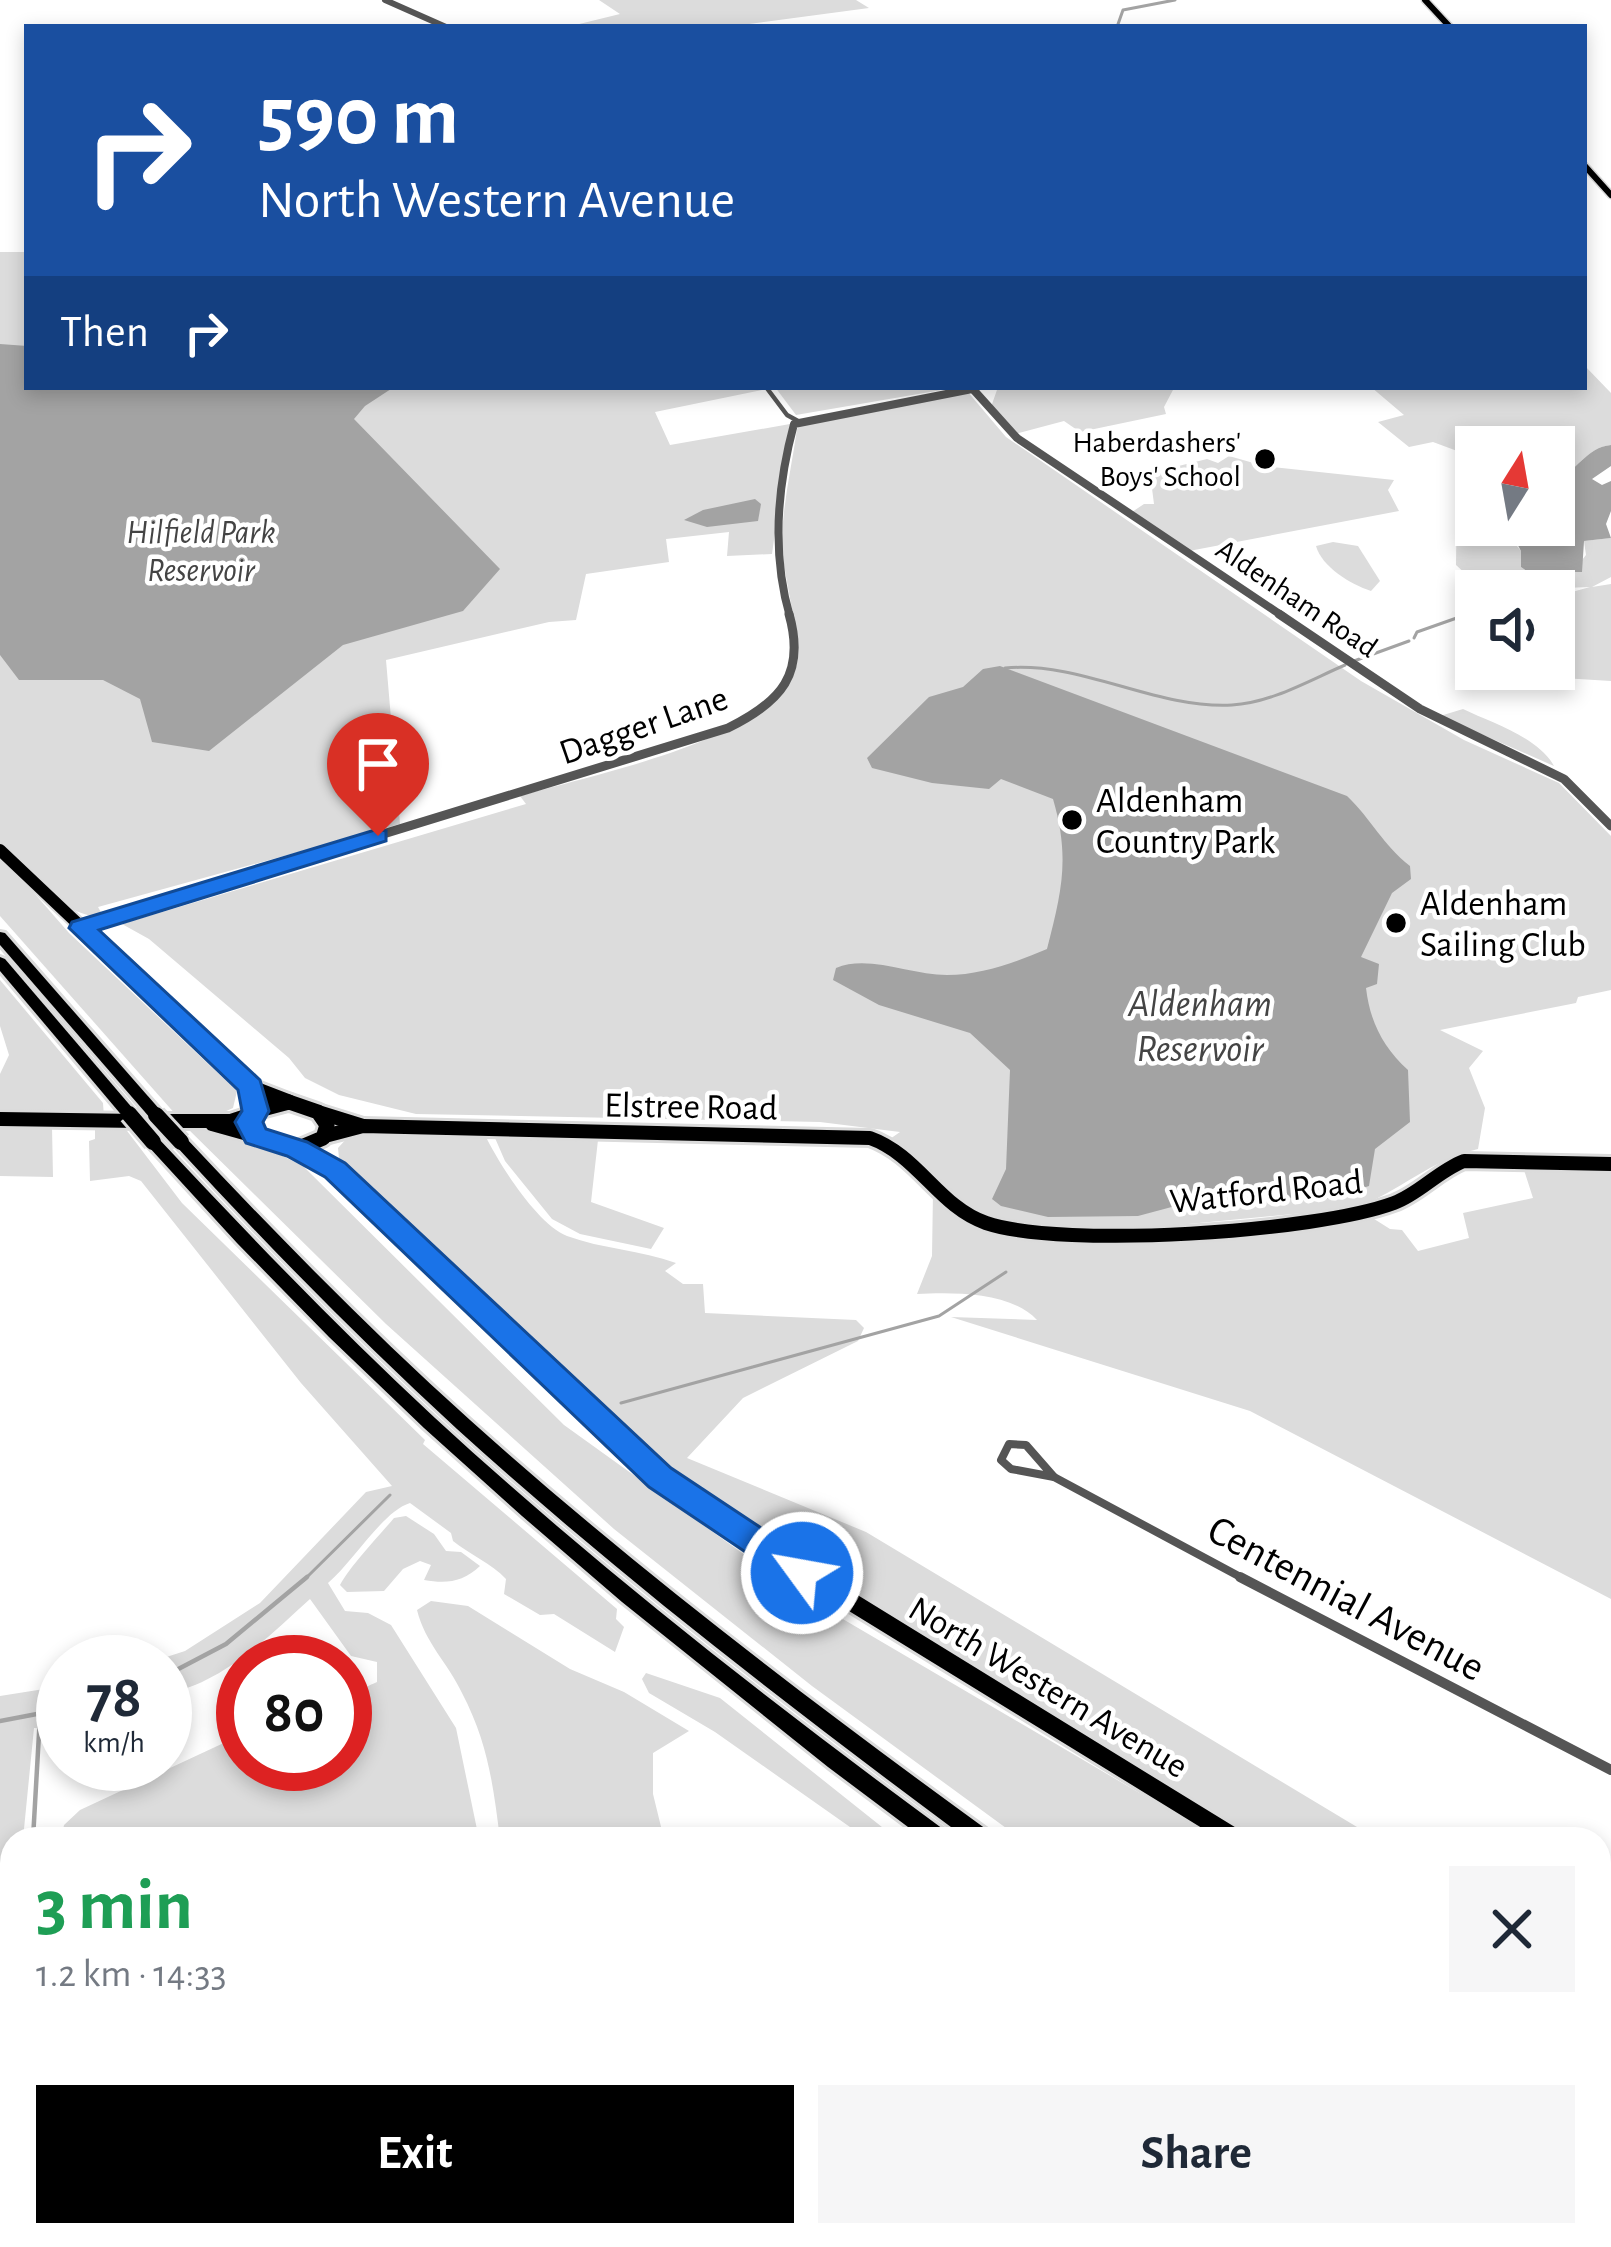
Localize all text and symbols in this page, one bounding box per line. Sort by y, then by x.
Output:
icon: right [60,72,216,228]
text: 590 m [258,76,459,160]
text: North Western Avenue [258,174,735,228]
icon: right [173,300,239,366]
text: Then [60,310,149,355]
north arrow [1455,426,1575,546]
map controls [1455,426,1575,690]
place label: Haberdashers' Boys' School [1073,428,1241,492]
marker: Haberdashers' Boys' School [1252,446,1278,472]
water label: Hilfield Park Reservoir [127,517,275,588]
street label: Aldenham Road [1210,534,1383,664]
button: sound [1455,570,1575,690]
street label: Dagger Lane [555,680,733,771]
pin [327,713,429,836]
icon: arrive [345,731,411,797]
place label: Aldenham Country Park [1096,783,1276,860]
marker: Aldenham Country Park [1059,807,1085,833]
place label: Aldenham Sailing Club [1420,886,1586,963]
marker: Aldenham Sailing Club [1383,910,1409,936]
water label: Aldenham Reservoir [1127,985,1272,1069]
street label: Elstree Road [604,1087,778,1127]
street label: Watford Road [1168,1164,1364,1220]
street label: Centennial Avenue [1201,1508,1491,1689]
position arrow [739,1510,865,1636]
street label: North Western Avenue [902,1590,1194,1785]
speed limit sign: 80 [216,1635,372,1791]
text: 78 [86,1668,142,1728]
text: km/h [83,1728,145,1758]
button: close [1449,1866,1575,1992]
text: 3 min [36,1870,193,1942]
text: 1.2 km · 14:33 [36,1955,227,1994]
button: Exit [36,2085,794,2223]
button: Share [818,2085,1575,2223]

